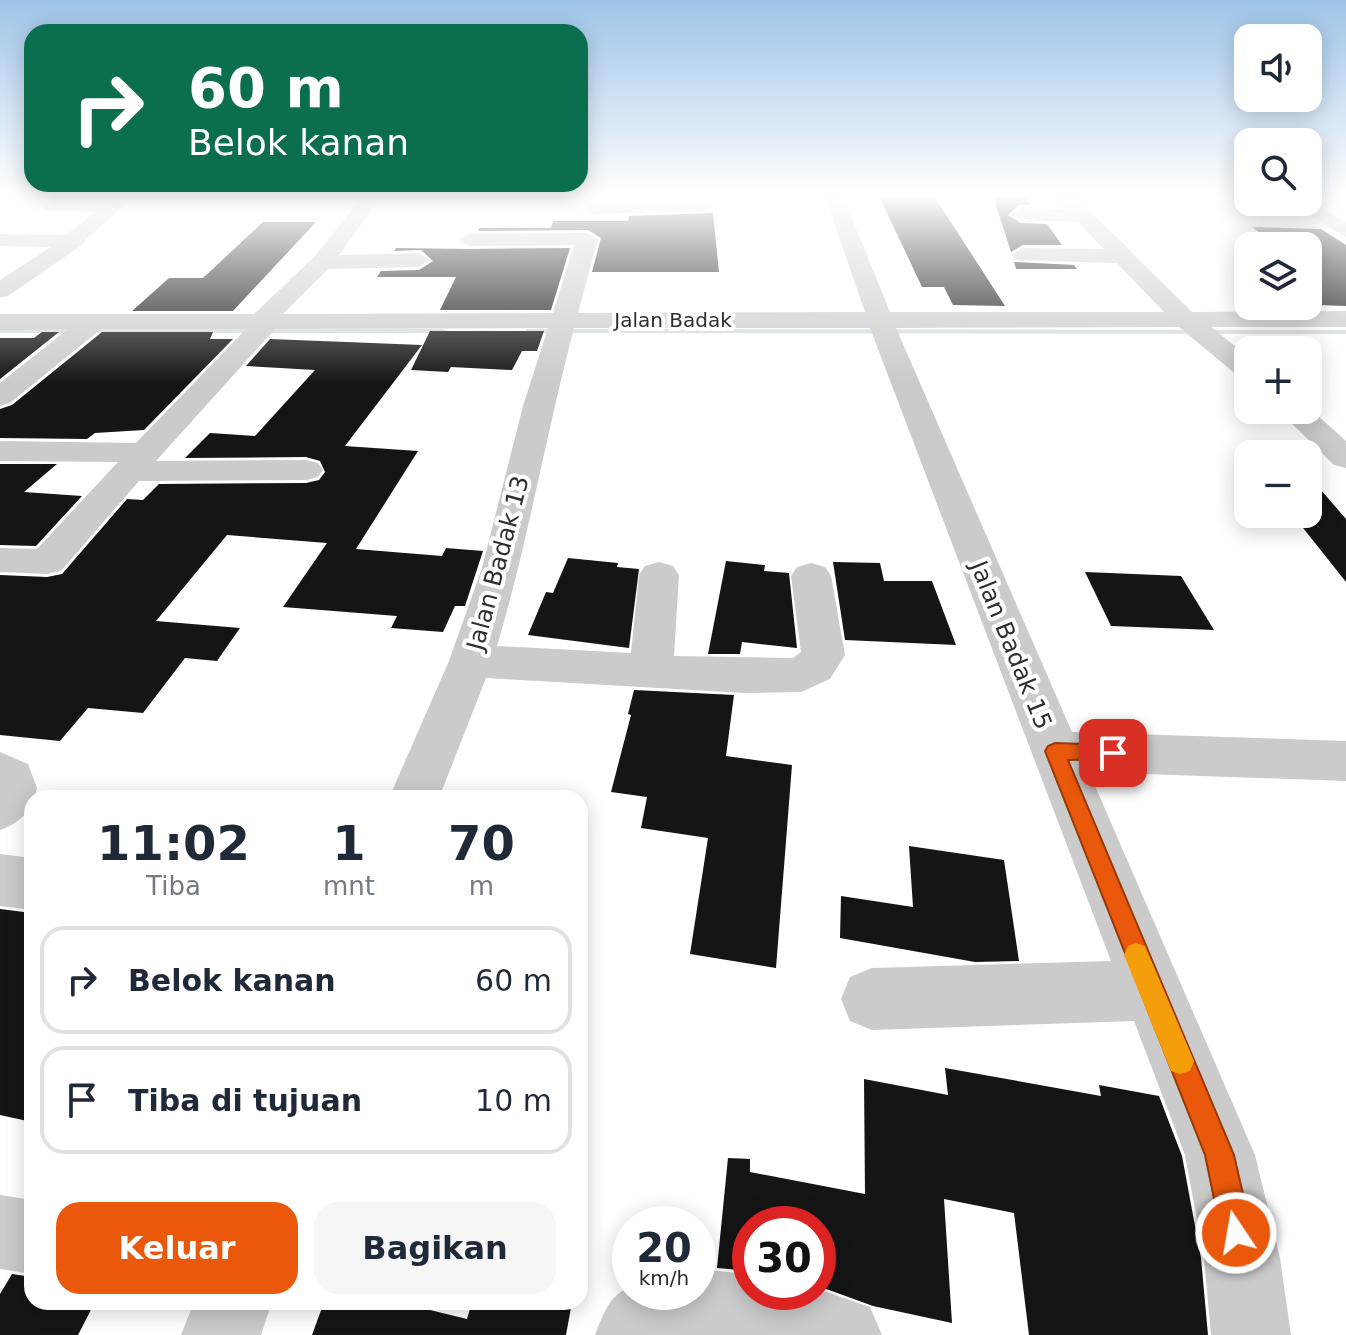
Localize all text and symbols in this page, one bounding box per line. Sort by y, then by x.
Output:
map controls [1234,24,1322,528]
button: sound [1234,24,1322,112]
text: 60 m [188,55,344,120]
icon: right [56,56,160,160]
text: Belok kanan [188,122,409,163]
button: search [1234,128,1322,216]
button: layers [1234,232,1322,320]
street label: Jalan Badak [612,308,732,332]
button: + [1234,336,1322,424]
button: − [1234,440,1322,528]
street label: Jalan Badak 13 [461,473,535,655]
street label: Jalan Badak 15 [964,555,1058,733]
pin [1079,719,1147,787]
icon: arrive [1091,731,1135,775]
text: 11:02 [97,815,250,871]
text: 1 [332,815,366,871]
text: 70 [448,815,515,871]
text: Tiba [146,871,201,901]
text: mnt [323,871,375,901]
text: m [469,871,494,901]
icon: right [60,958,104,1002]
text: Belok kanan [128,963,336,998]
text: 60 m [475,963,552,998]
icon: arrive [60,1078,104,1122]
text: Tiba di tujuan [128,1083,362,1118]
text: 10 m [475,1083,552,1118]
position arrow [1194,1191,1278,1275]
button: Keluar [56,1202,298,1294]
button: Bagikan [314,1202,556,1294]
speed limit sign: 30 [732,1206,836,1310]
text: 20 [636,1225,692,1271]
text: km/h [639,1266,689,1290]

